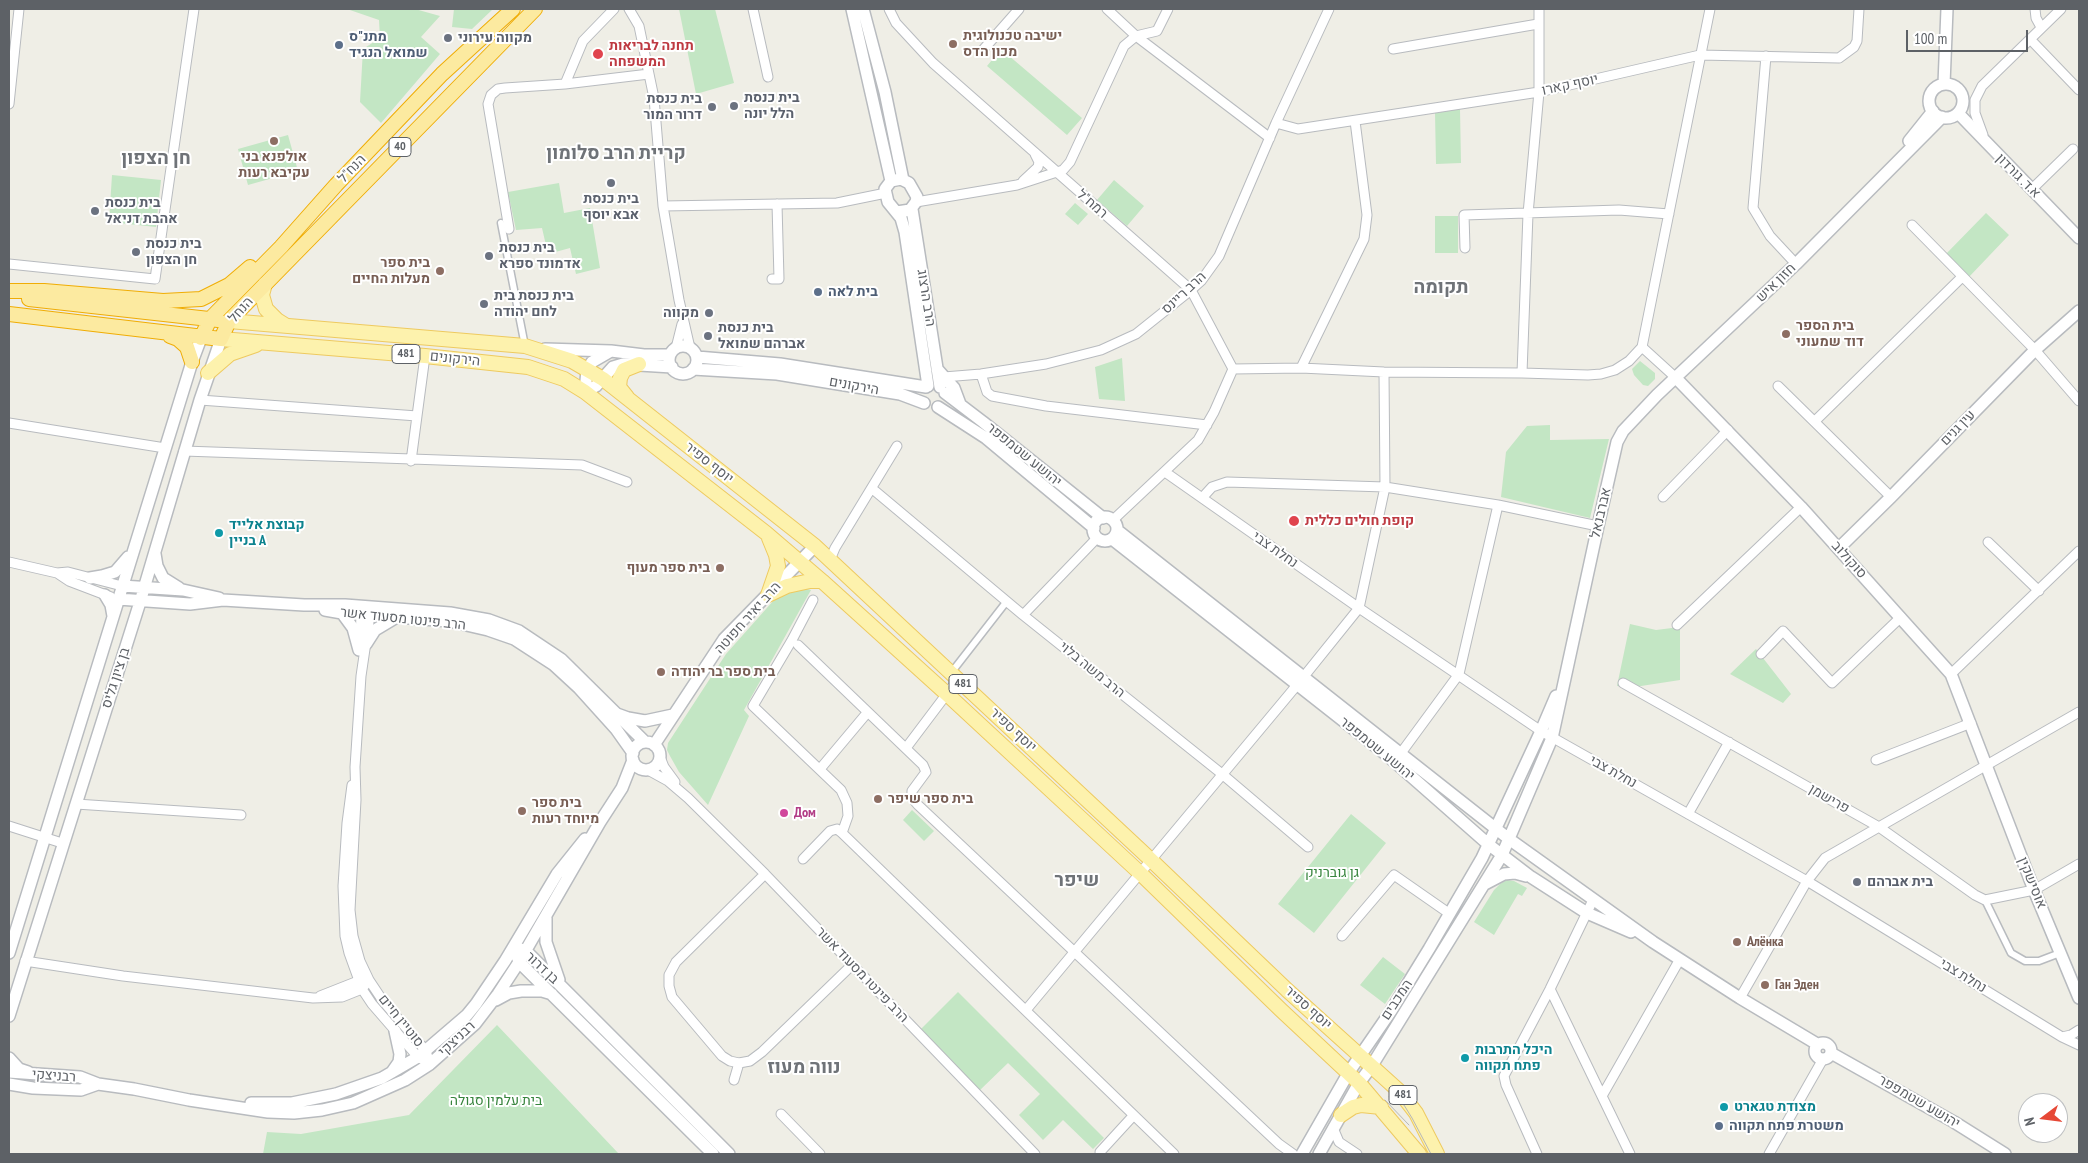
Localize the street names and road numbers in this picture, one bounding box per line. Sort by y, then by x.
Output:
street label: יוסף קארו [1540,71,1600,99]
road number: 40 [389,138,411,156]
street label: א.ד. גורדון [1992,150,2044,202]
street label: הנח"ל [334,151,370,187]
street label: רמח"ל [1073,186,1111,222]
street label: חזון איש [1753,260,1799,306]
street label: הרב הרצוג [913,268,939,328]
street label: הרב ריינס [1158,268,1210,318]
street label: הנחל [225,294,257,326]
road number: 481 [392,344,420,364]
street label: הירקונים [429,348,481,370]
street label: הירקונים [828,373,880,399]
street label: עין גנים [1937,407,1979,449]
street label: יהושע שטמפפר [983,420,1065,490]
street label: יוסף ספיר [681,439,737,487]
street label: אברבנאל [1587,486,1615,540]
street label: נחלת צבי [1249,528,1301,572]
street label: סוקולוב [1828,538,1870,582]
street label: הרב יאיר חפוטה [711,579,785,657]
street label: הרב פינטו מסעוד אשר [339,604,467,634]
street label: הרב משה בלוי [1056,638,1128,702]
street label: בן ציון גליס [98,645,134,711]
road number: 481 [949,674,977,694]
street label: יוסף ספיר [986,704,1040,756]
street label: יהושע שטמפפר [1336,714,1418,784]
street label: נחלת צבי [1586,752,1640,792]
street label: פרישמן [1806,781,1852,817]
street label: אוסישקין [2014,855,2050,911]
street label: הרב פינטו מסעוד אשר [812,924,912,1026]
street label: בן דרור [522,948,562,988]
street label: נחלת צבי [1937,955,1989,997]
street label: המכבים [1378,977,1416,1023]
street label: יוסף ספיר [1281,983,1335,1033]
street label: סוטיין חיים [375,991,427,1051]
street label: רבניצקי [435,1018,479,1060]
street label: רבניצקי [31,1066,77,1086]
street label: יהושע שטמפפר [1875,1072,1963,1132]
road number: 481 [1389,1086,1417,1104]

